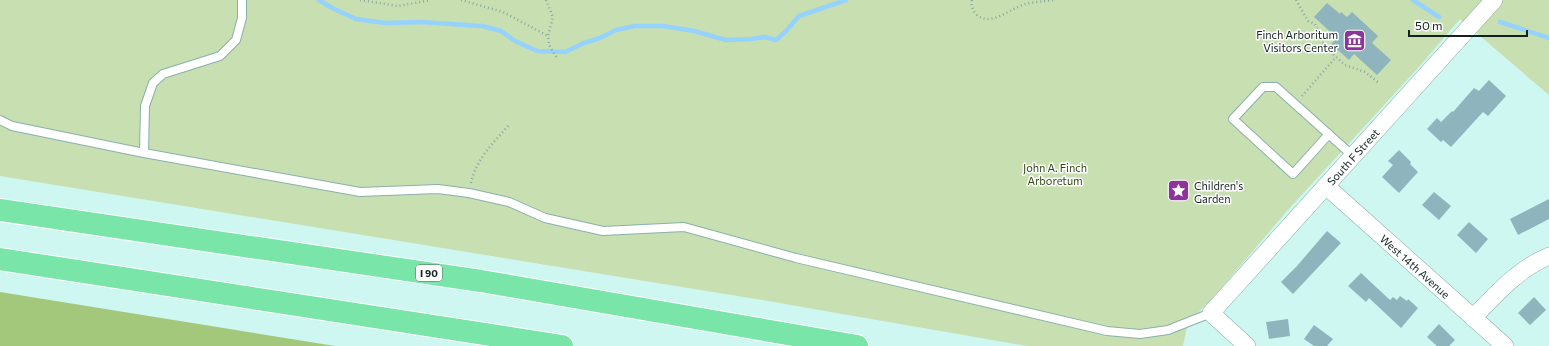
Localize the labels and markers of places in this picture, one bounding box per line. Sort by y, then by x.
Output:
museum icon: Finch Arboritum Visitors Center [1341,27,1367,53]
place label: Finch Arboritum Visitors Center [1256,28,1339,54]
place icon: Children's Garden [1165,178,1191,204]
place label: Children's Garden [1194,179,1243,205]

